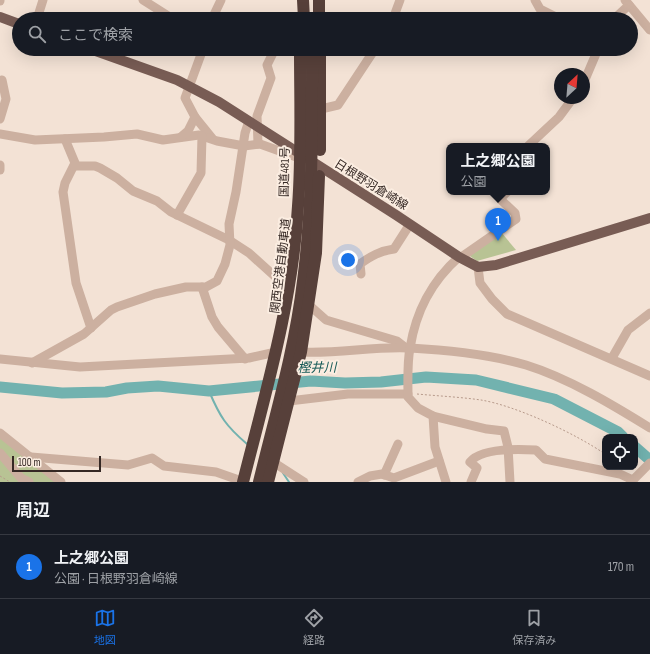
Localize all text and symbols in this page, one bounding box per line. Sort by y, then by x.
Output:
search box [12,12,638,56]
icon: search [26,23,48,45]
text: ここで検索 [58,26,133,45]
north arrow [554,68,590,104]
popup [446,143,550,195]
street label: 国道481号 [277,147,293,197]
text: 上之郷公園 [460,152,536,171]
street label: 日根野羽倉崎線 [331,156,411,214]
text: 公園 [460,174,487,190]
pin: 1 [485,208,511,241]
street label: 関西空港自動車道 [268,217,294,315]
your location [338,250,358,270]
water label: 樫井川 [297,360,339,376]
map controls [602,434,638,470]
button: locate [602,434,638,470]
scale bar [12,454,101,473]
text: 100 m [18,456,40,469]
text: 周辺 [16,501,50,521]
text: 上之郷公園 [54,549,129,568]
text: 1 [26,559,32,575]
text: 170 m [608,559,634,575]
text: 公園 · 日根野羽倉崎線 [54,571,178,587]
tab: 地図 [94,607,116,647]
tab: 経路 [303,607,325,647]
tab: 保存済み [512,607,556,647]

